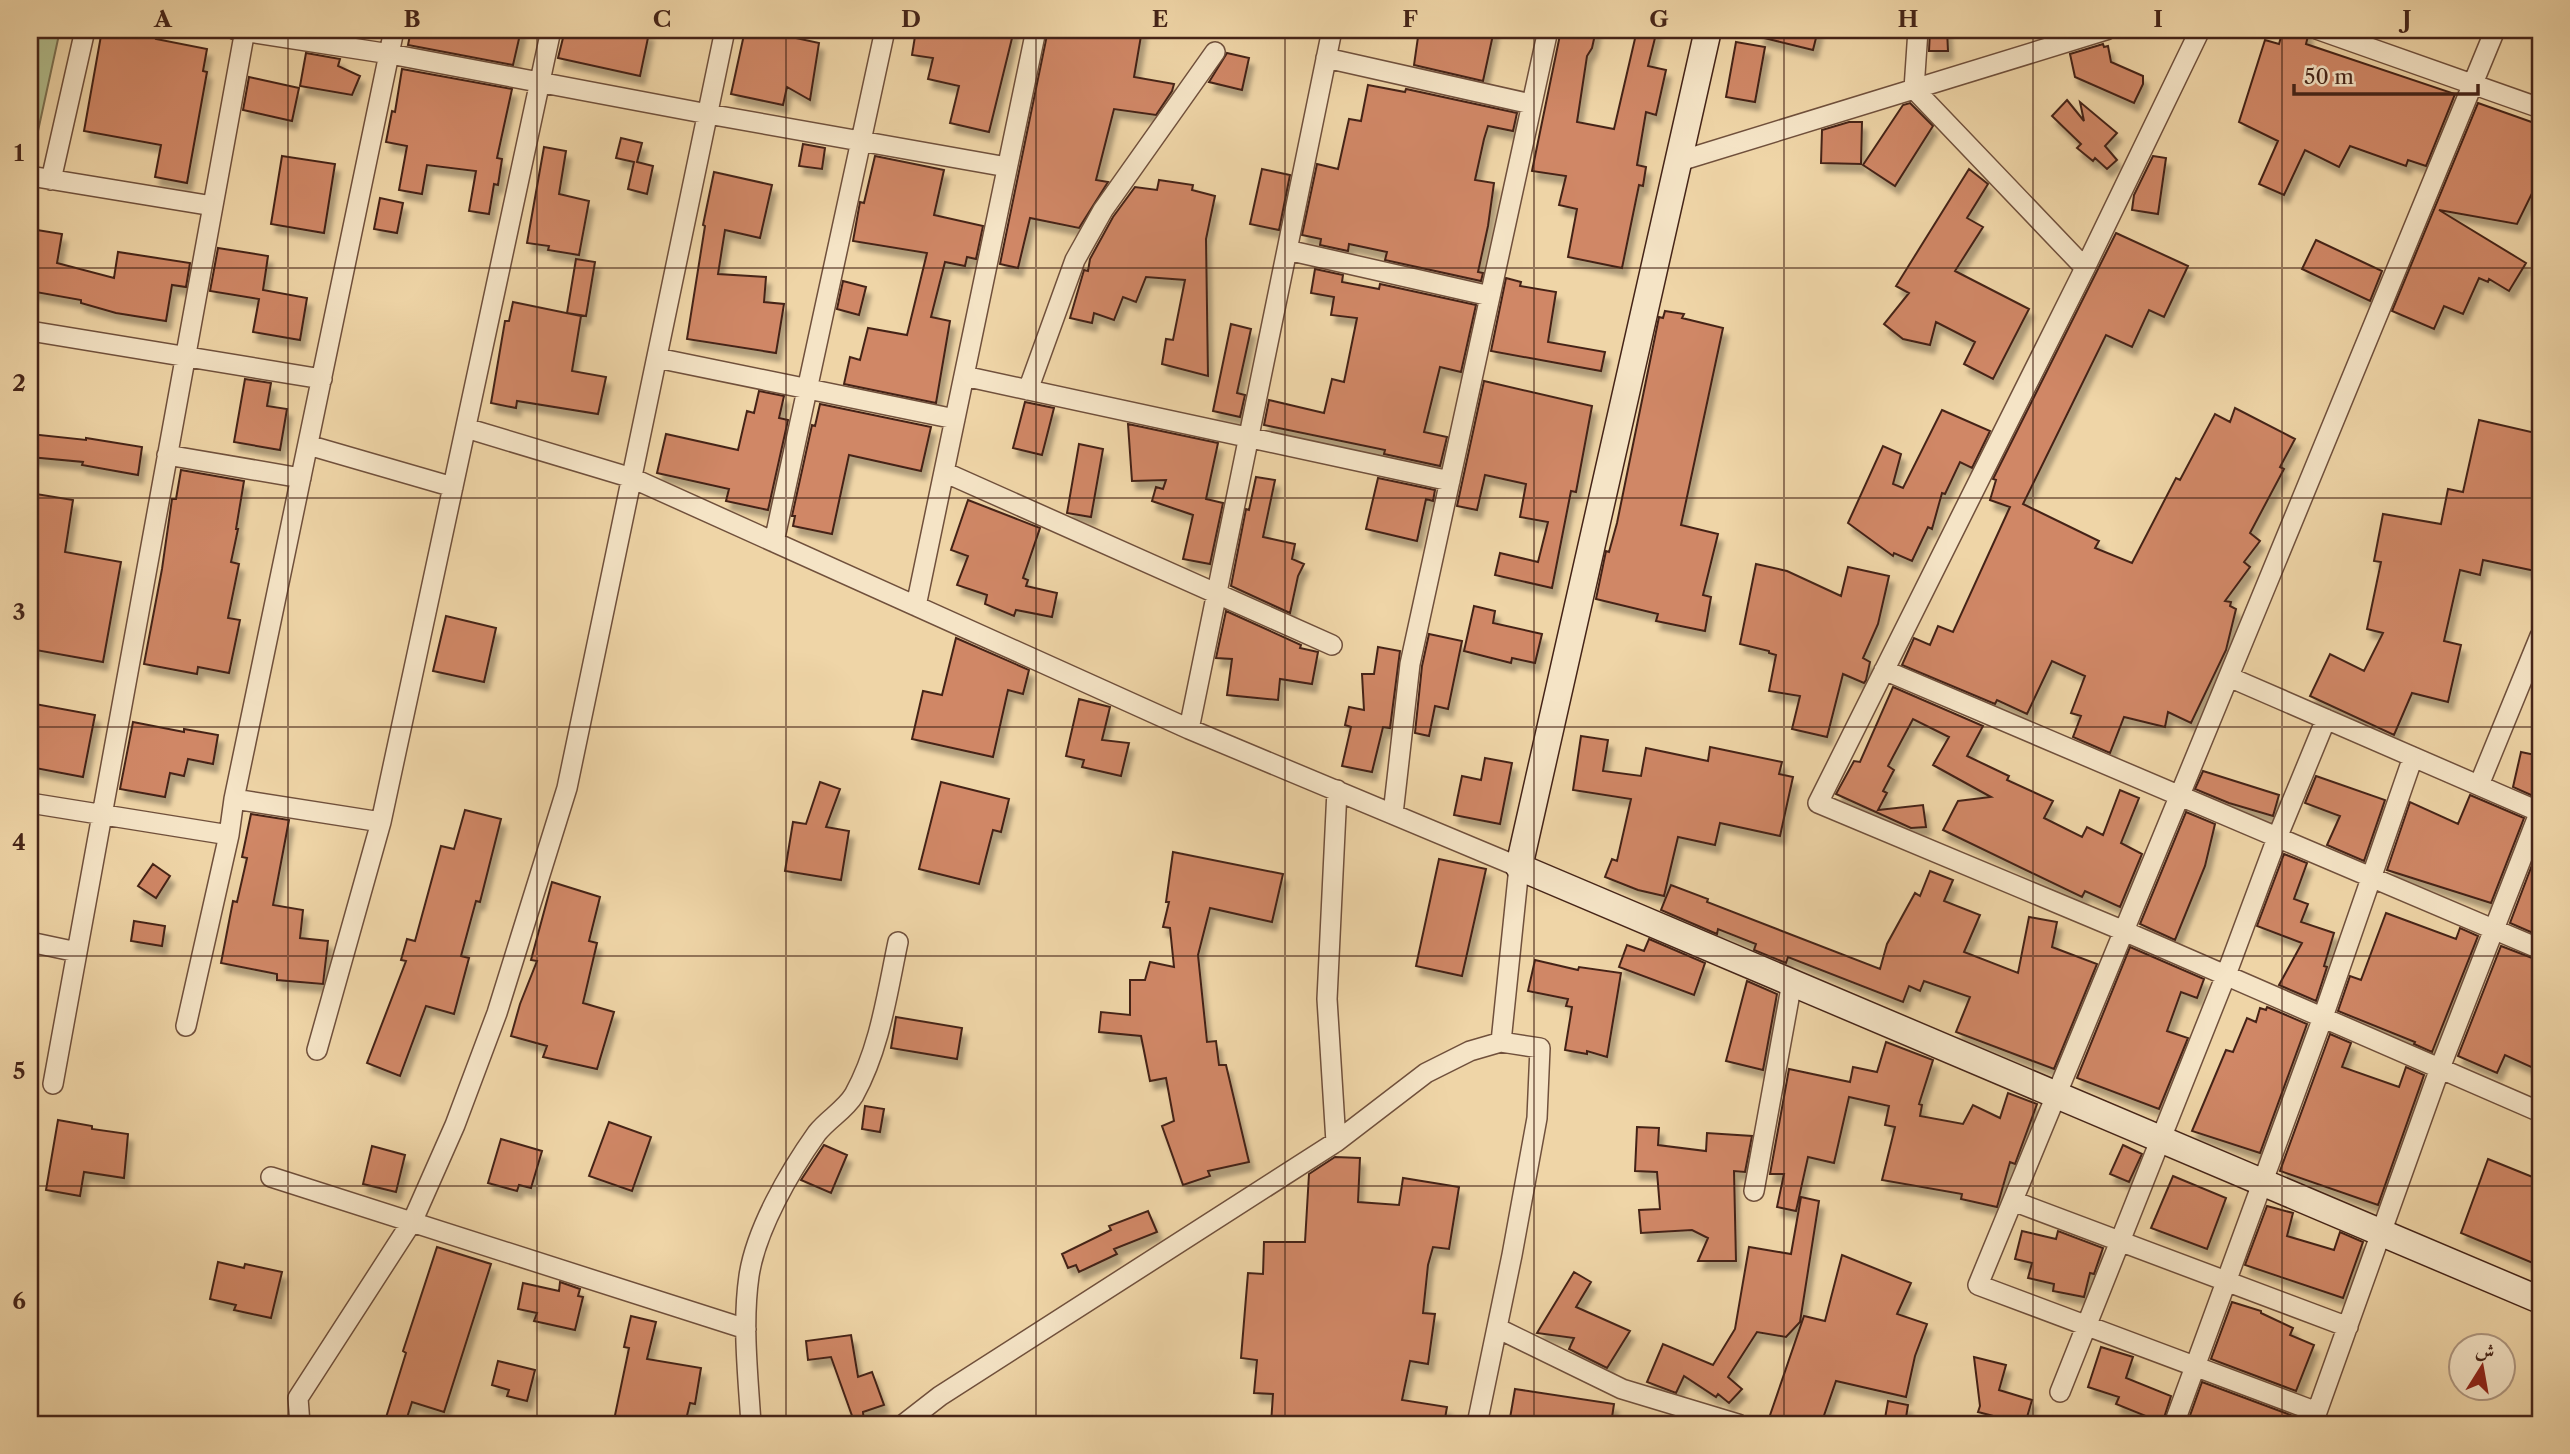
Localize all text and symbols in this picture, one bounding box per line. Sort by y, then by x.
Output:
text: A [153,5,173,33]
text: B [403,5,421,33]
text: C [653,5,671,33]
text: D [901,5,921,33]
text: E [1152,5,1168,33]
text: F [1402,5,1418,33]
text: G [1649,5,1669,33]
text: H [1898,5,1919,33]
text: I [2153,5,2163,33]
text: J [2398,5,2412,33]
scale bar [2294,52,2477,96]
text: 50 m [2304,64,2354,89]
text: 1 [14,139,25,167]
text: 2 [12,369,26,397]
text: 3 [13,598,26,626]
text: 4 [12,828,26,856]
text: 5 [13,1057,25,1085]
text: 6 [12,1287,26,1315]
north arrow [2448,1332,2518,1402]
text: ش [2474,1338,2497,1364]

